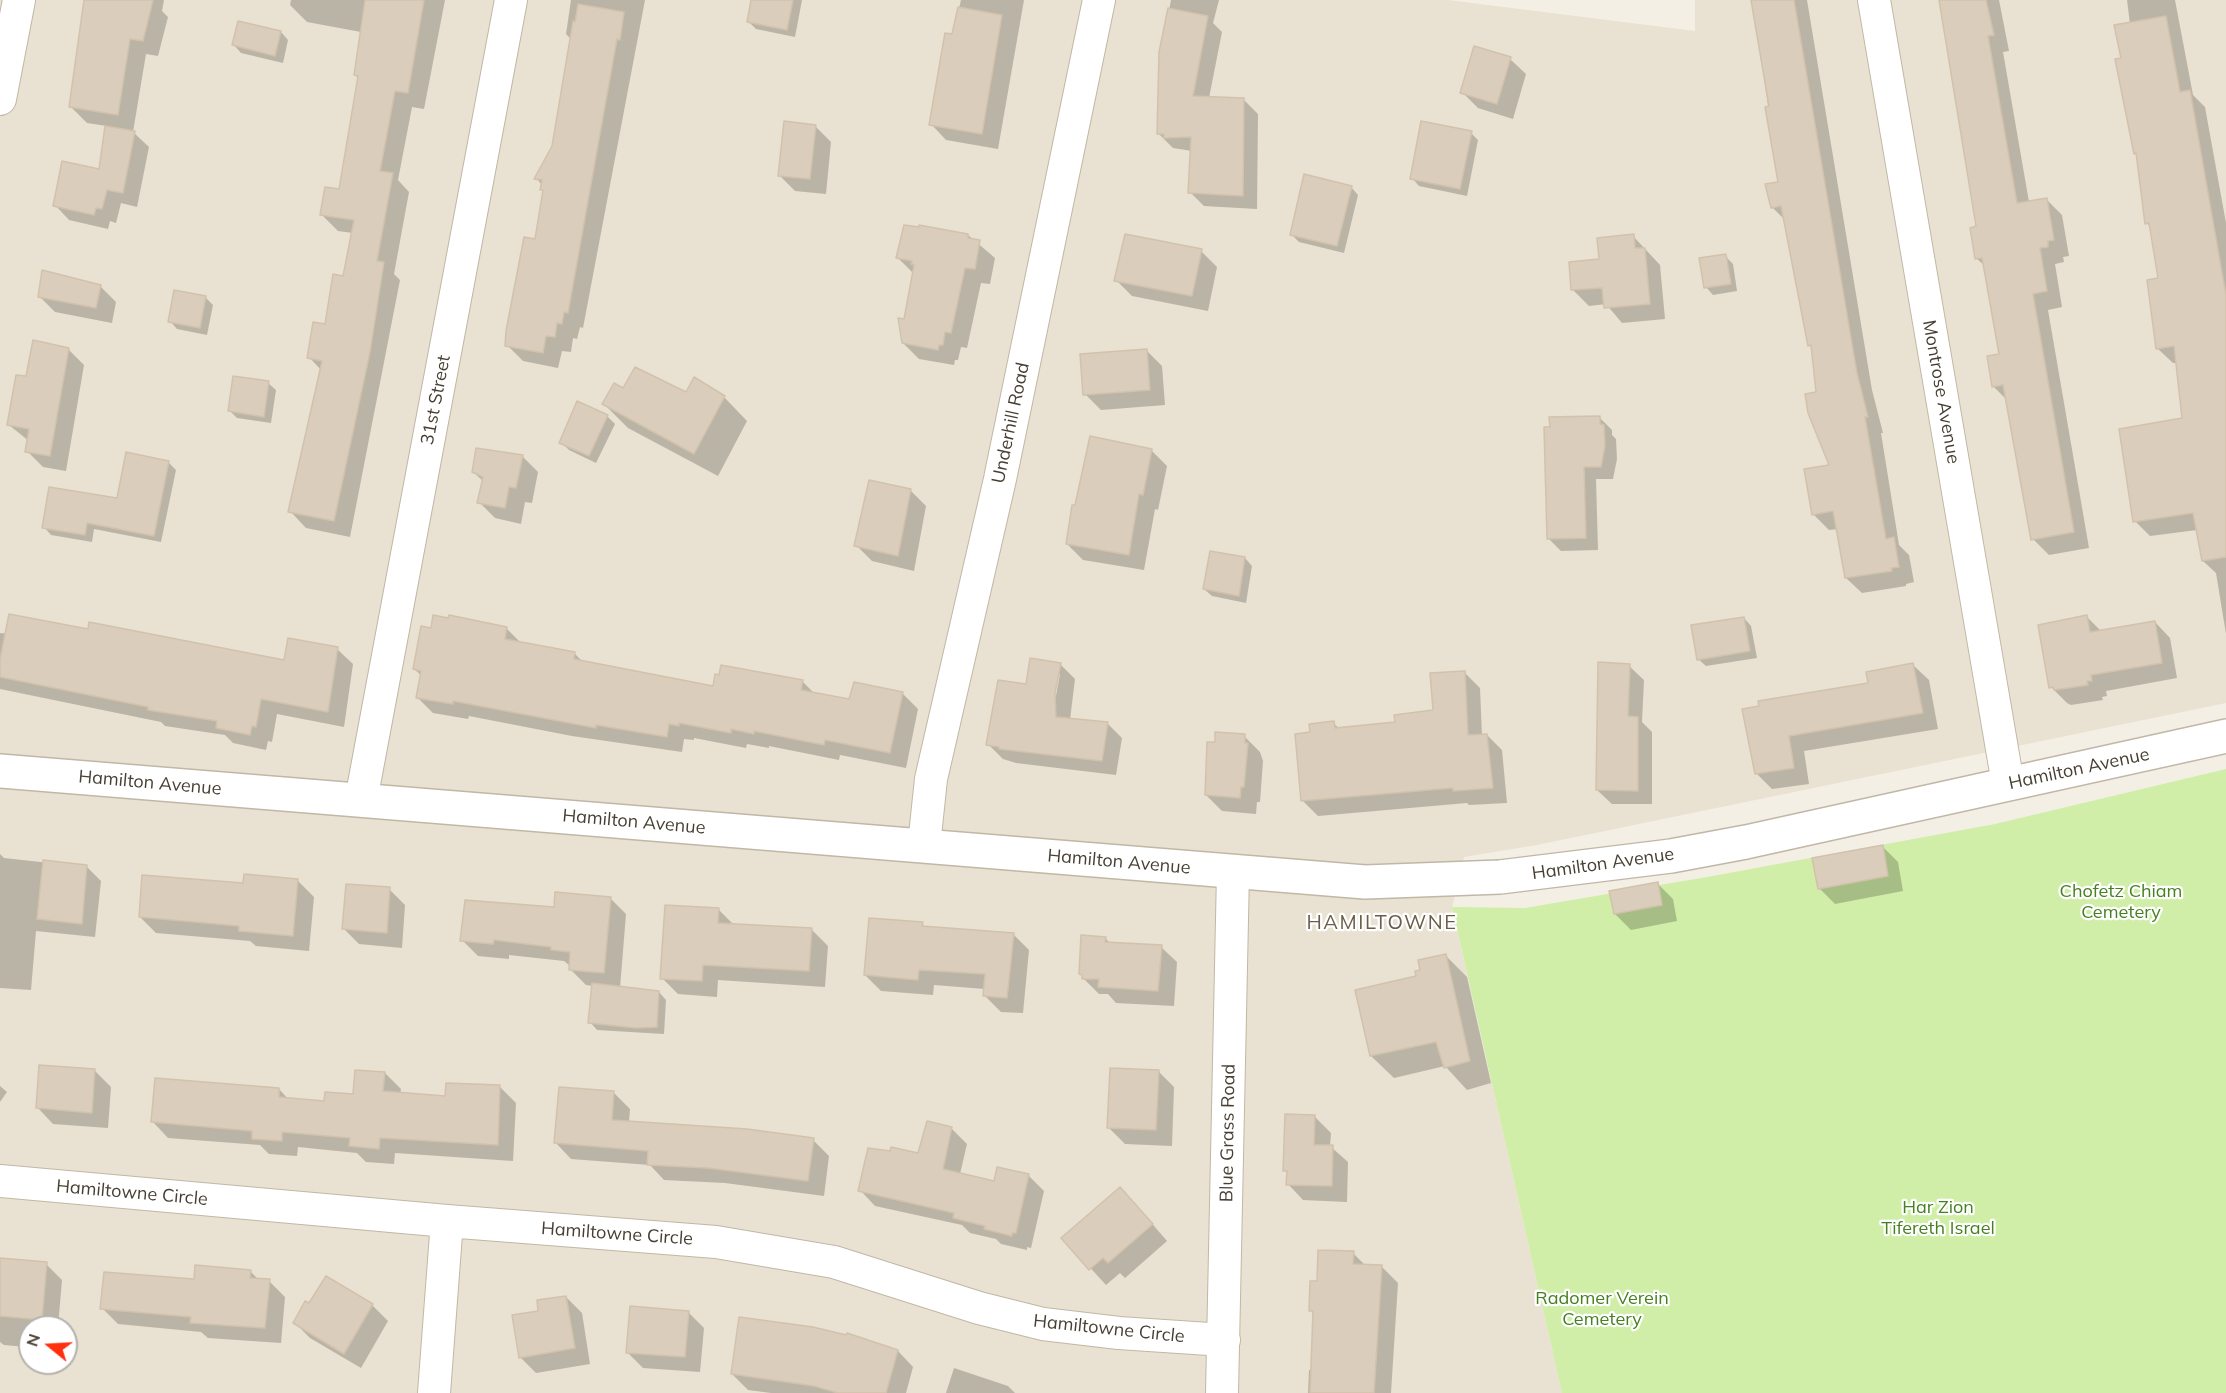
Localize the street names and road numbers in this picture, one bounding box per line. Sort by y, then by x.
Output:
street label: Montrose Avenue [1918,319,1964,465]
street label: 31st Street [417,353,455,447]
street label: Underhill Road [988,361,1034,485]
street label: Hamilton Avenue [2007,744,2151,794]
street label: Hamilton Avenue [78,766,222,800]
street label: Hamilton Avenue [562,805,706,839]
street label: Hamilton Avenue [1530,843,1676,885]
street label: Hamilton Avenue [1047,845,1191,879]
street label: Blue Grass Road [1216,1064,1240,1202]
street label: Hamiltowne Circle [55,1176,209,1210]
street label: Hamiltowne Circle [540,1218,694,1250]
street label: Hamiltowne Circle [1032,1310,1186,1348]

